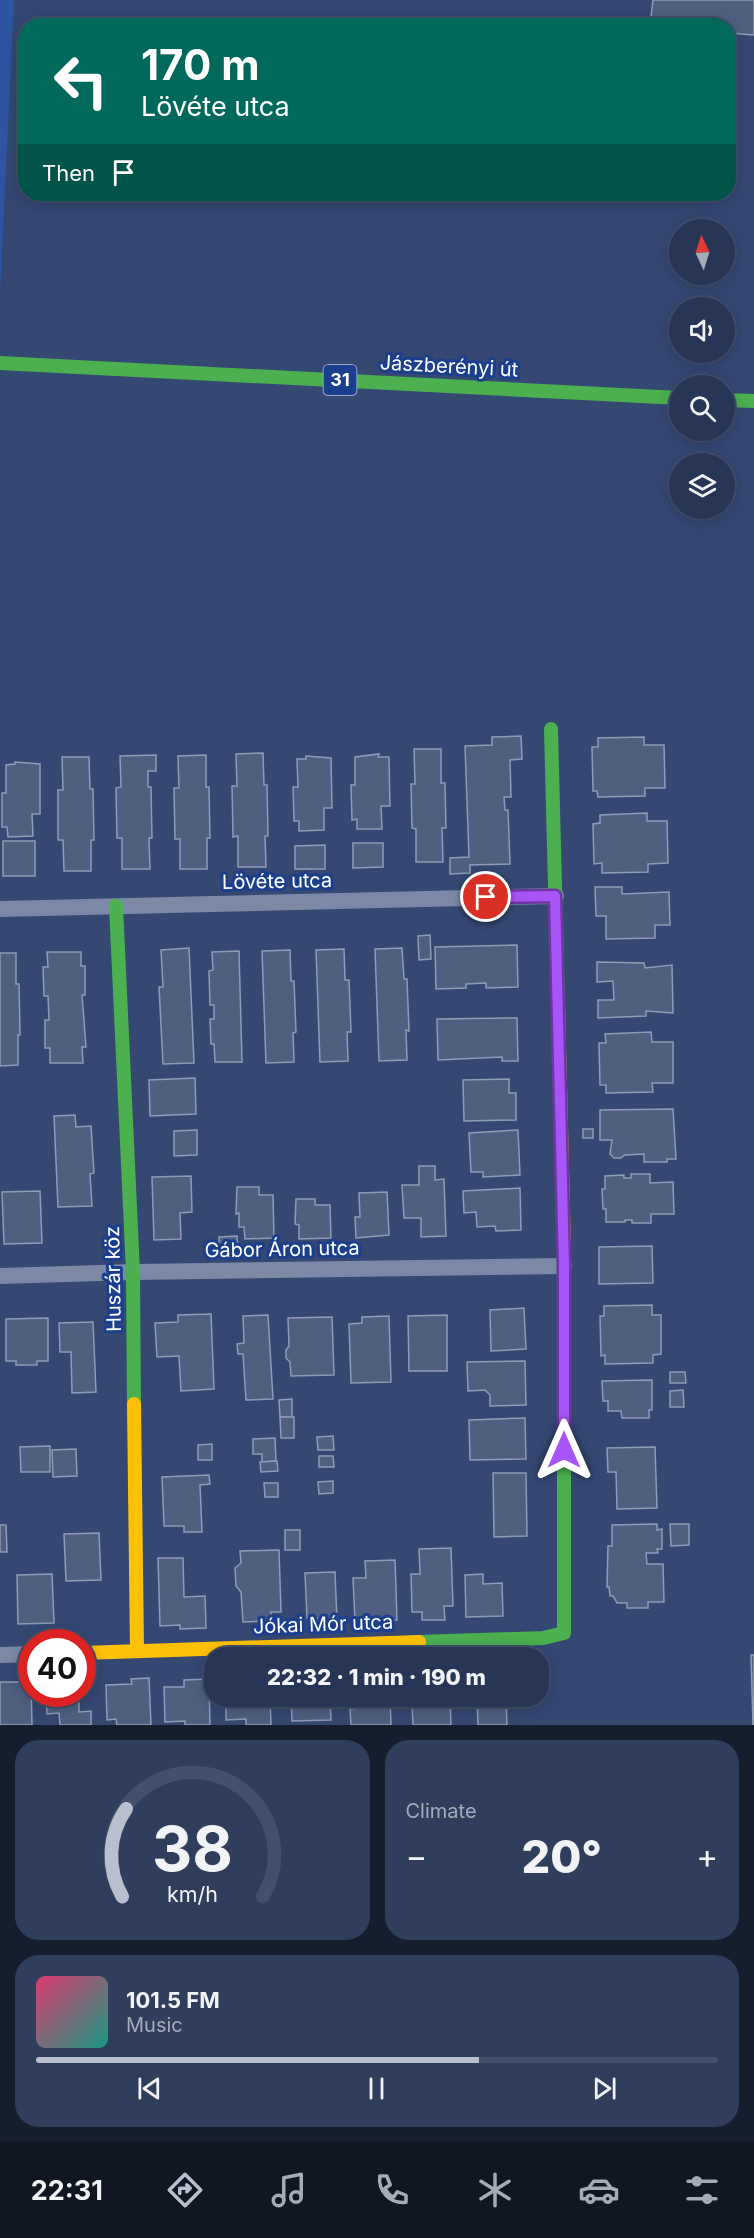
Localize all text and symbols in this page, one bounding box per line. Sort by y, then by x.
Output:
text: 170 m [141,39,259,90]
icon: left [42,42,120,120]
text: Lövéte utca [141,90,290,123]
icon: arrive [107,156,140,189]
text: Then [42,160,95,186]
north arrow [669,219,735,285]
map controls [669,219,735,519]
button: sound [669,297,735,363]
street label: Jászberényi út [379,350,519,382]
road number: 31 [324,365,356,395]
button: search [669,375,735,441]
button: layers [669,453,735,519]
street label: Lövéte utca [222,868,332,894]
pin [460,871,511,922]
icon: arrive [469,880,502,913]
street label: Huszár köz [100,1226,126,1332]
street label: Gábor Áron utca [204,1235,360,1262]
position arrow [532,1418,596,1482]
street label: Jókai Mór utca [252,1610,394,1638]
speed limit sign: 40 [18,1629,96,1707]
text: 22:32 · 1 min · 190 m [267,1664,486,1690]
text: Climate [406,1799,477,1823]
text: 38 [152,1811,233,1886]
text: 20° [521,1829,602,1884]
text: − [406,1836,427,1876]
text: + [696,1836,718,1876]
text: km/h [167,1881,218,1907]
text: 101.5 FM [126,1987,220,2013]
text: Music [126,2013,183,2037]
icon: previous [133,2072,166,2105]
icon: pause [360,2072,393,2105]
icon: next [588,2072,621,2105]
icon: directions [164,2169,206,2211]
icon: music [268,2169,310,2211]
icon: phone [371,2169,413,2211]
icon: climate [474,2169,516,2211]
icon: car [578,2169,620,2211]
icon: filters [681,2169,723,2211]
text: 22:31 [31,2174,103,2207]

